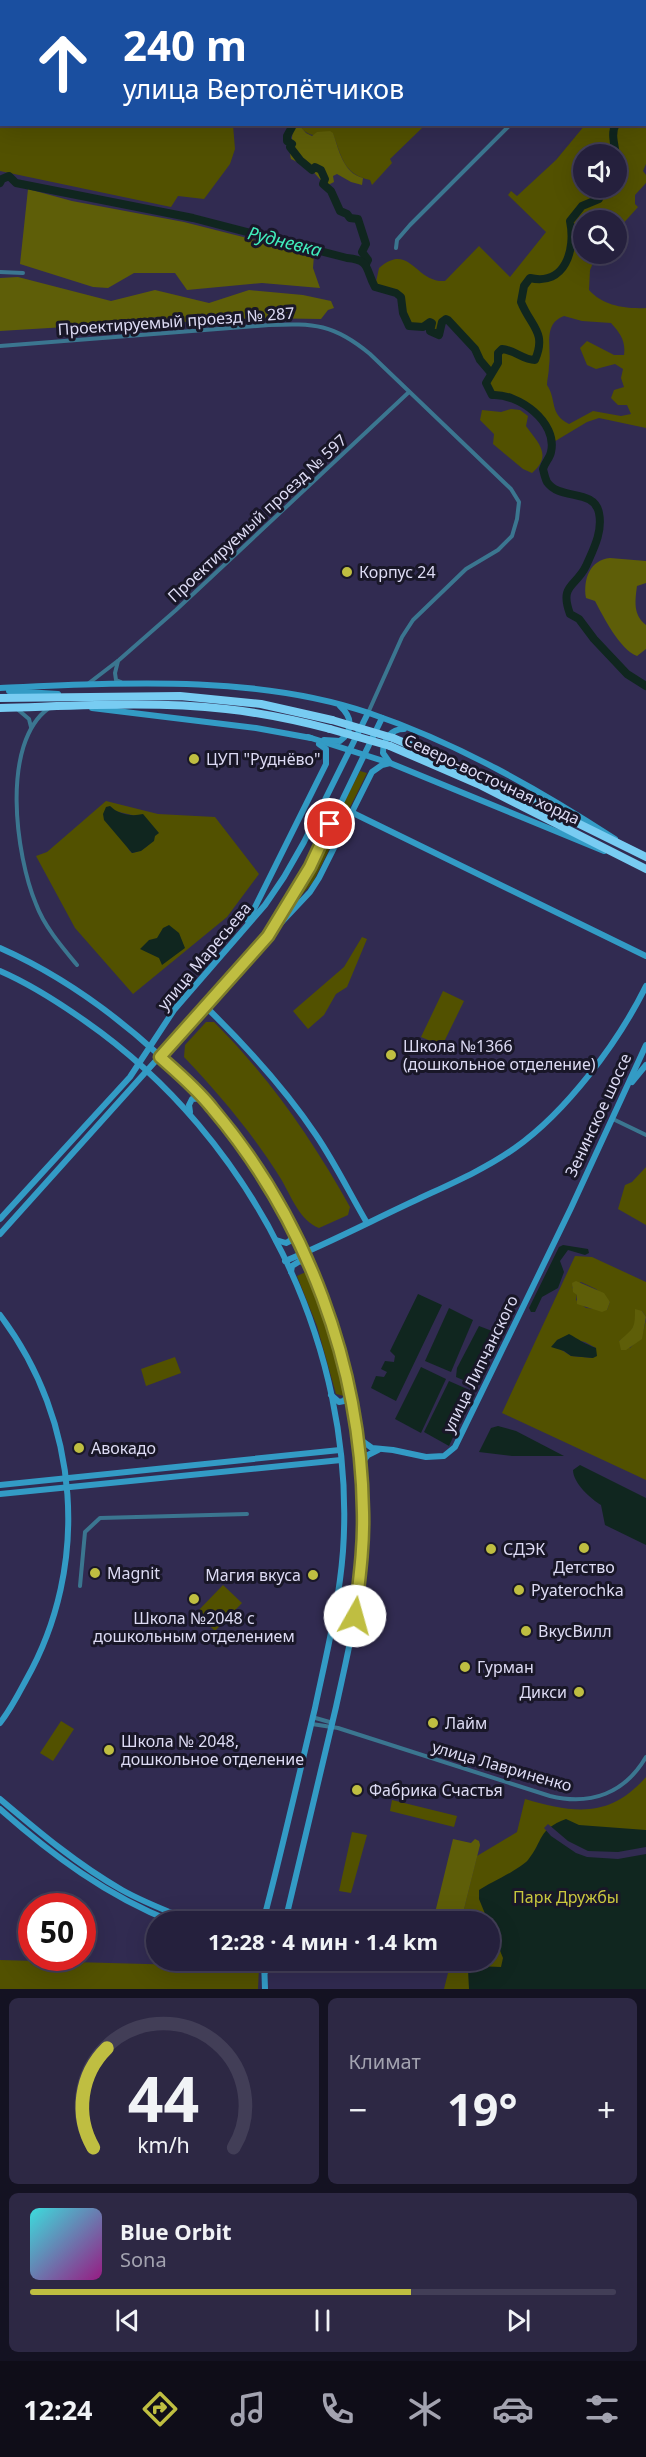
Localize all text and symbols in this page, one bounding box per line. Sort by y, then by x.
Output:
text: 240 m [123,16,247,73]
icon: ahead [24,24,102,102]
text: улица Вертолётчиков [123,70,404,107]
map controls [573,144,627,264]
button: sound [573,144,627,198]
button: search [573,210,627,264]
water label: Рудневка [246,220,324,262]
street label: Проектируемый проезд № 287 [57,302,295,340]
street label: Проектируемый проезд № 597 [163,429,351,607]
place label: Корпус 24 [359,561,436,583]
marker: Корпус 24 [340,565,354,579]
street label: Северо-восточная хорда [401,729,583,829]
place label: ЦУП "Руднёво" [206,748,321,770]
marker: ЦУП "Руднёво" [187,752,201,766]
pin [304,798,355,849]
icon: arrive [313,807,346,840]
street label: улица Маресьева [152,897,256,1015]
place label: Школа №1366 (дошкольное отделение) [403,1035,596,1075]
marker: Школа №1366 (дошкольное отделение) [384,1048,398,1062]
street label: Зенинское шоссе [560,1049,636,1180]
street label: улица Липчанского [437,1292,523,1436]
place label: Авокадо [91,1437,156,1459]
marker: Авокадо [72,1441,86,1455]
place label: СДЭК [503,1538,545,1560]
marker: Детство [577,1541,591,1555]
marker: СДЭК [484,1542,498,1556]
place label: Детство [553,1556,615,1578]
place label: Magnit [107,1562,160,1584]
place label: Магия вкуса [205,1564,301,1586]
marker: Magnit [88,1566,102,1580]
marker: Магия вкуса [306,1568,320,1582]
place label: Pyaterochka [531,1579,624,1601]
marker: Pyaterochka [512,1583,526,1597]
position arrow [323,1584,387,1648]
marker: Школа №2048 с дошкольным отделением [187,1592,201,1606]
place label: Школа №2048 с дошкольным отделением [93,1607,295,1647]
place label: ВкусВилл [538,1620,612,1642]
marker: ВкусВилл [519,1624,533,1638]
place label: Гурман [477,1656,534,1678]
marker: Гурман [458,1660,472,1674]
place label: Дикси [519,1681,567,1703]
marker: Дикси [572,1685,586,1699]
place label: Лайм [445,1712,487,1734]
marker: Лайм [426,1716,440,1730]
place label: Школа № 2048, дошкольное отделение [121,1730,304,1770]
street label: улица Лавриненко [430,1736,574,1796]
marker: Школа № 2048, дошкольное отделение [102,1743,116,1757]
place label: Фабрика Счастья [369,1779,503,1801]
marker: Фабрика Счастья [350,1783,364,1797]
park label: Парк Дружбы [513,1886,619,1908]
speed limit sign: 50 [18,1893,96,1971]
text: 12:28 · 4 мин · 1.4 km [208,1926,438,1956]
text: Климат [349,2048,421,2075]
text: 44 [128,2055,199,2140]
text: 19° [447,2078,518,2139]
text: − [349,2087,367,2132]
text: + [597,2087,616,2132]
text: km/h [137,2130,190,2159]
text: Blue Orbit [120,2216,232,2246]
text: Sona [120,2246,167,2273]
icon: previous [111,2304,144,2337]
icon: pause [306,2304,339,2337]
icon: next [502,2304,535,2337]
icon: directions [139,2388,181,2430]
icon: music [227,2388,269,2430]
icon: phone [316,2388,358,2430]
icon: climate [404,2388,446,2430]
icon: car [492,2388,534,2430]
icon: filters [581,2388,623,2430]
text: 12:24 [23,2391,93,2428]

